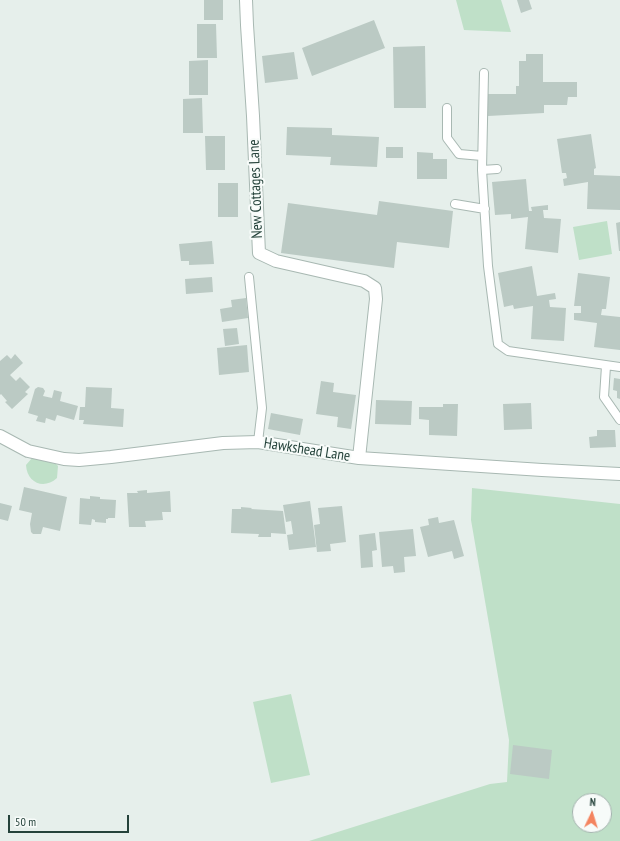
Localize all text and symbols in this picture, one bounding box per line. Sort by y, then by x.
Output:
street label: New Cottages Lane [245,139,267,239]
street label: Hawkshead Lane [263,434,351,466]
north arrow [572,793,612,833]
text: N [589,795,596,809]
scale bar [10,807,131,833]
text: 50 m [15,814,36,829]

